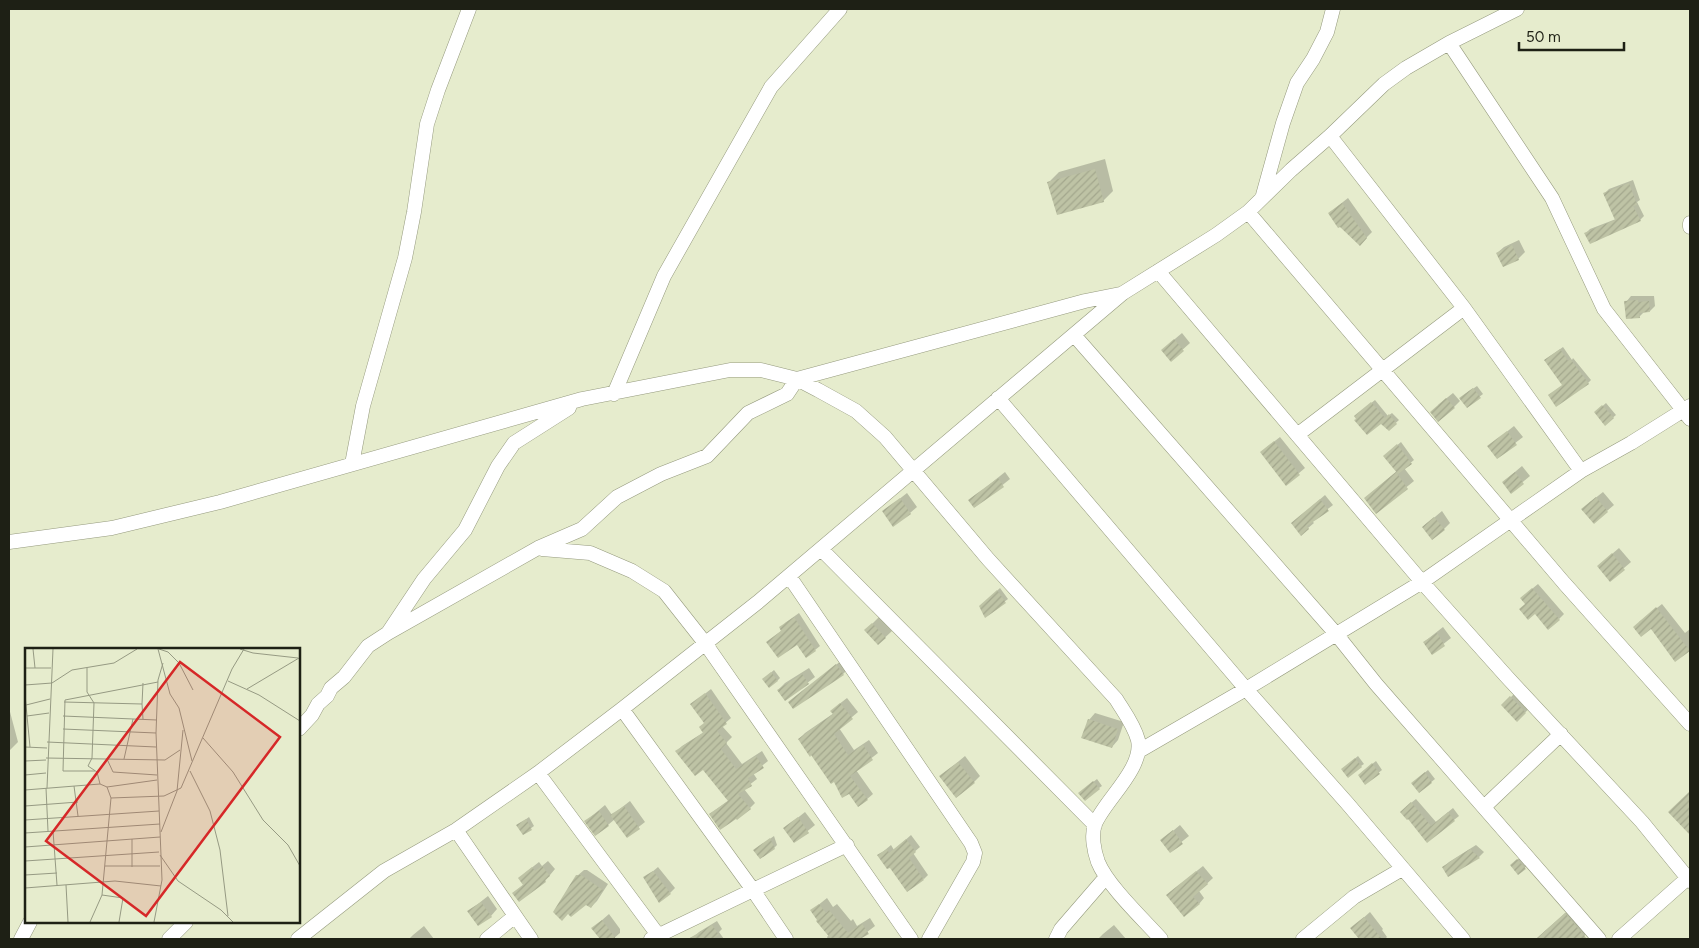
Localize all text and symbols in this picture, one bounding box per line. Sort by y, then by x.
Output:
scale bar [1519,20,1624,52]
text: 50 m [1526,28,1561,46]
inset map [25,648,300,923]

